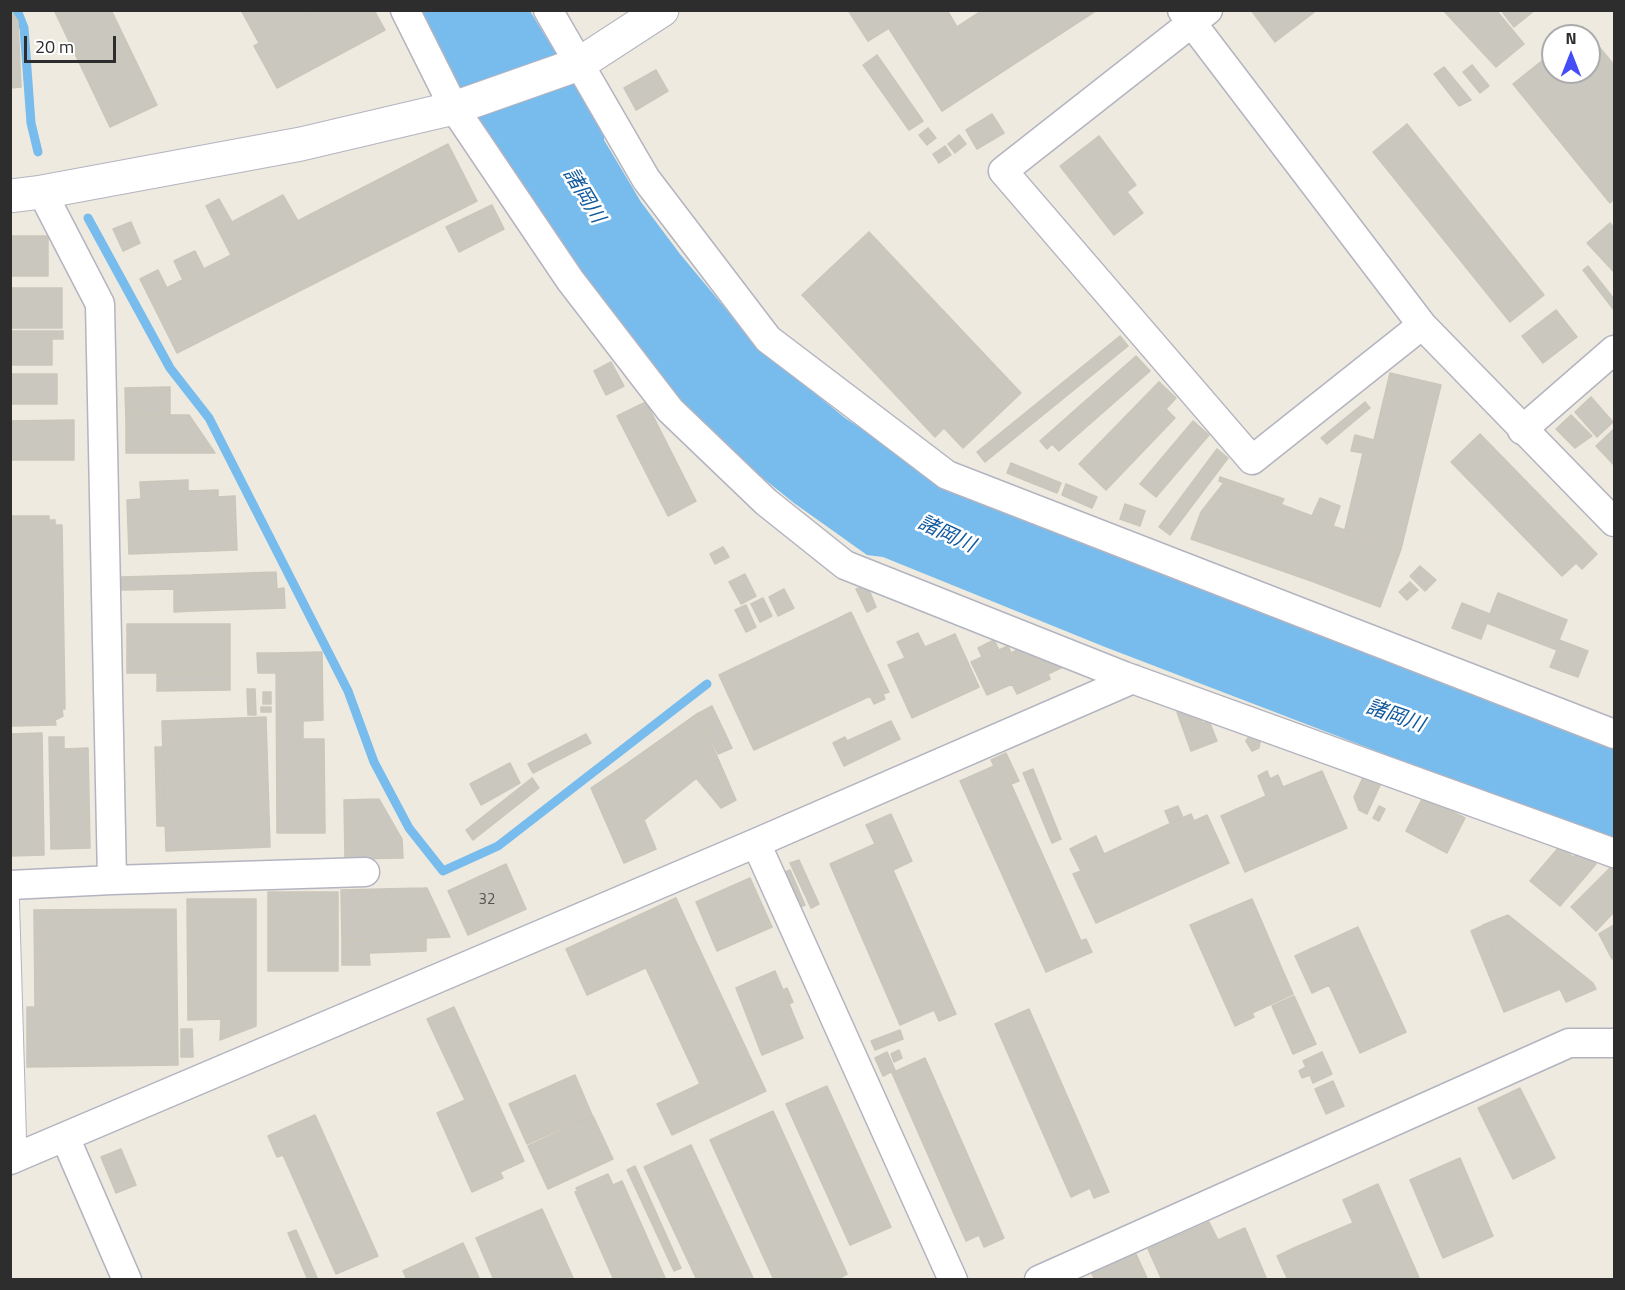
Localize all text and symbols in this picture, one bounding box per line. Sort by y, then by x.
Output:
scale bar [27,24,118,62]
north arrow [1541,24,1601,84]
text: N [1565,26,1577,50]
text: 20 m [35,33,74,60]
water label: 諸岡川 [557,164,609,228]
water label: 諸岡川 [914,511,978,559]
water label: 諸岡川 [1363,696,1427,738]
house number: 32 [479,891,495,909]

